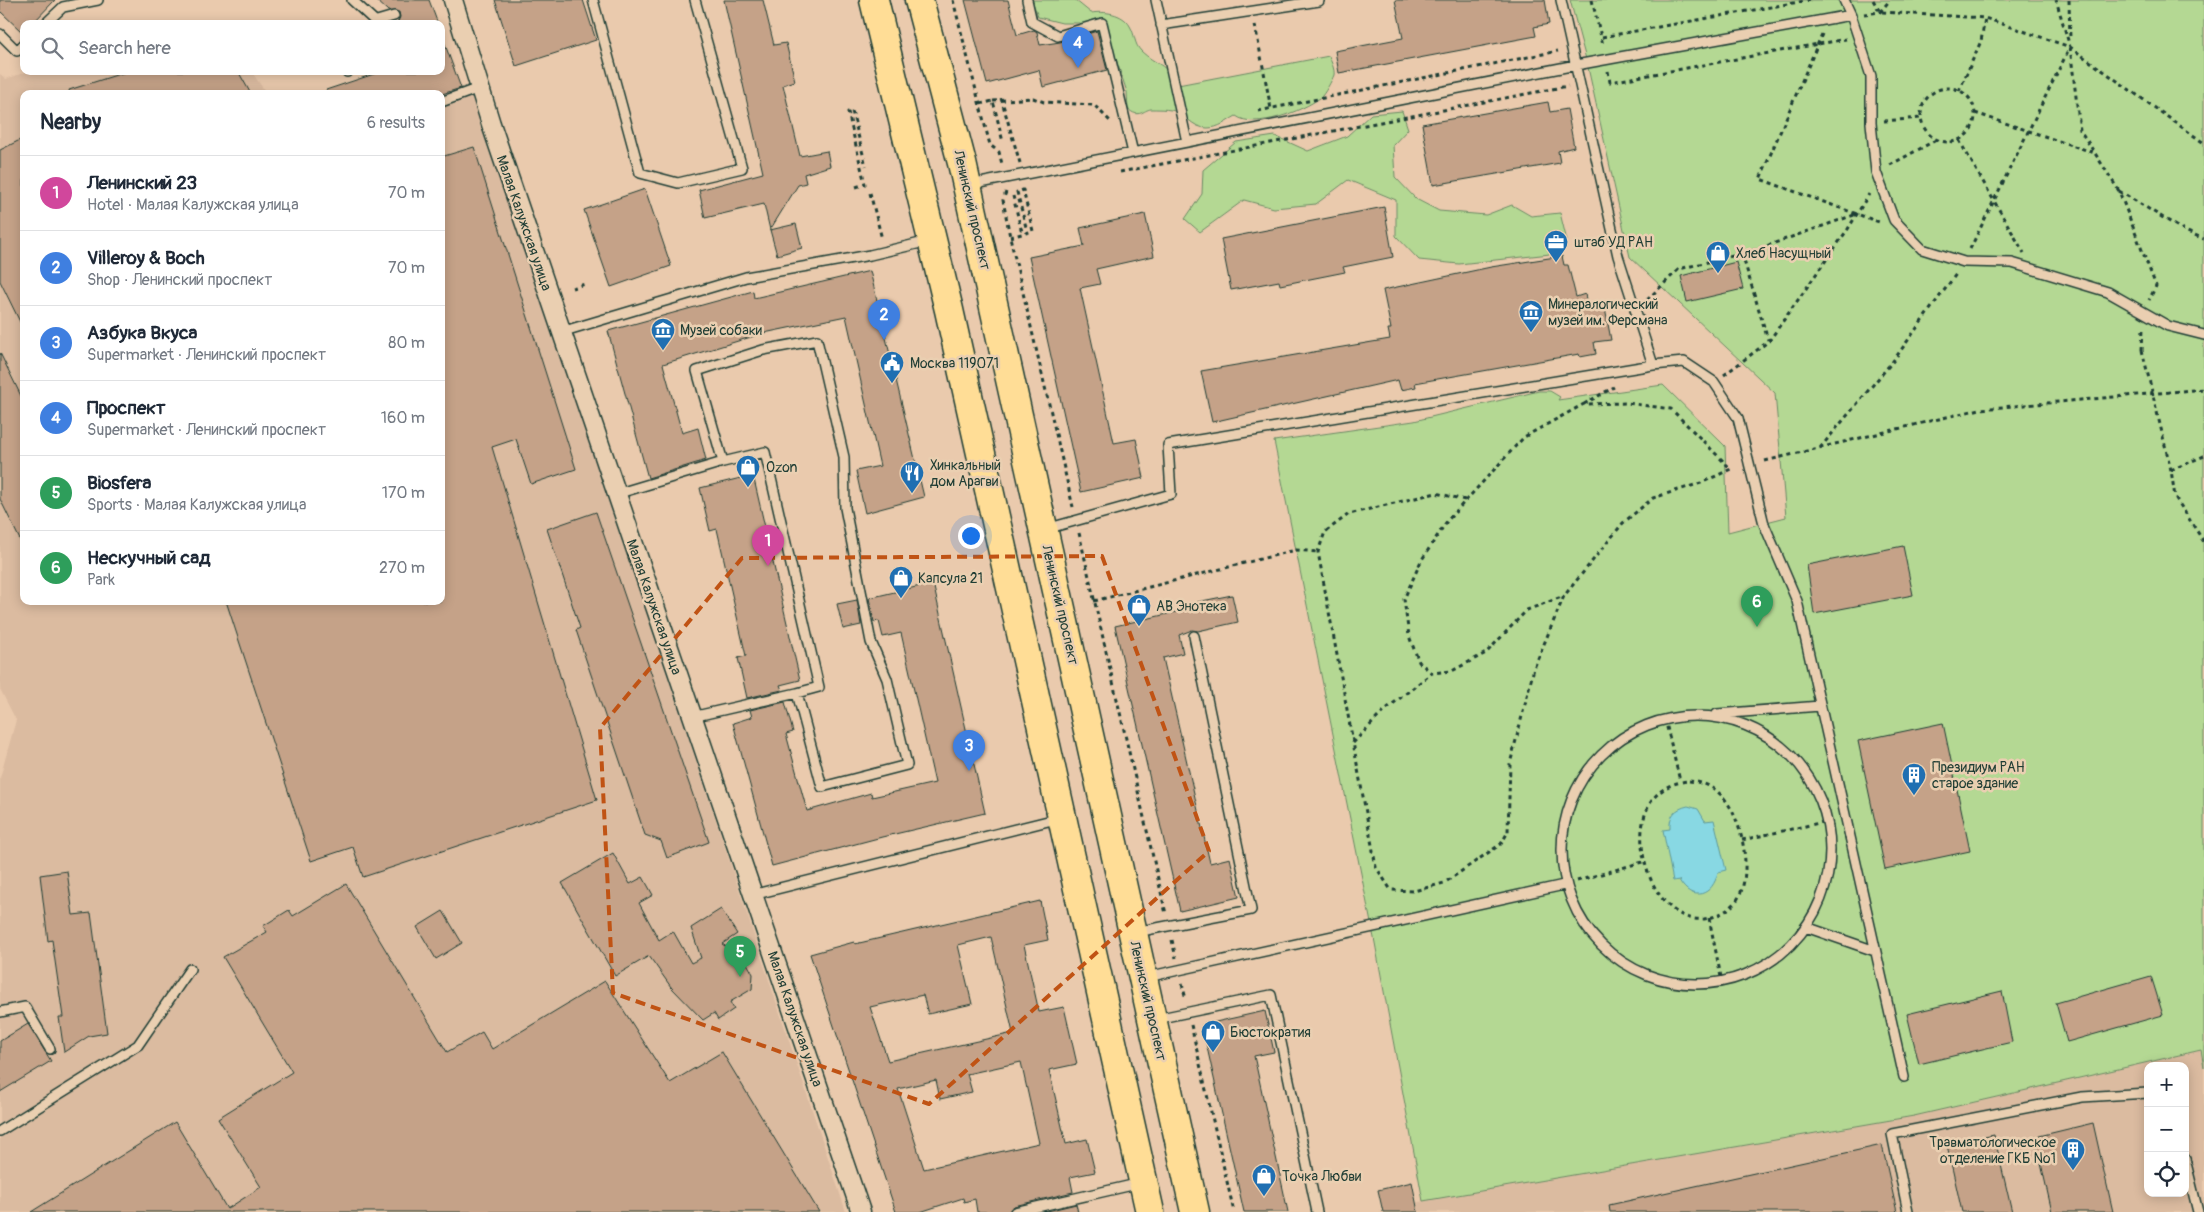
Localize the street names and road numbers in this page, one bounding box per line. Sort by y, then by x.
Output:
street label: Ленинский проспект [950,147,994,272]
street label: Малая Калужская улица [493,153,555,293]
street label: Малая Калужская улица [623,537,685,677]
street label: Ленинский проспект [1038,542,1082,667]
street label: Ленинский проспект [1126,938,1170,1063]
street label: Малая Калужская улица [764,949,826,1089]

